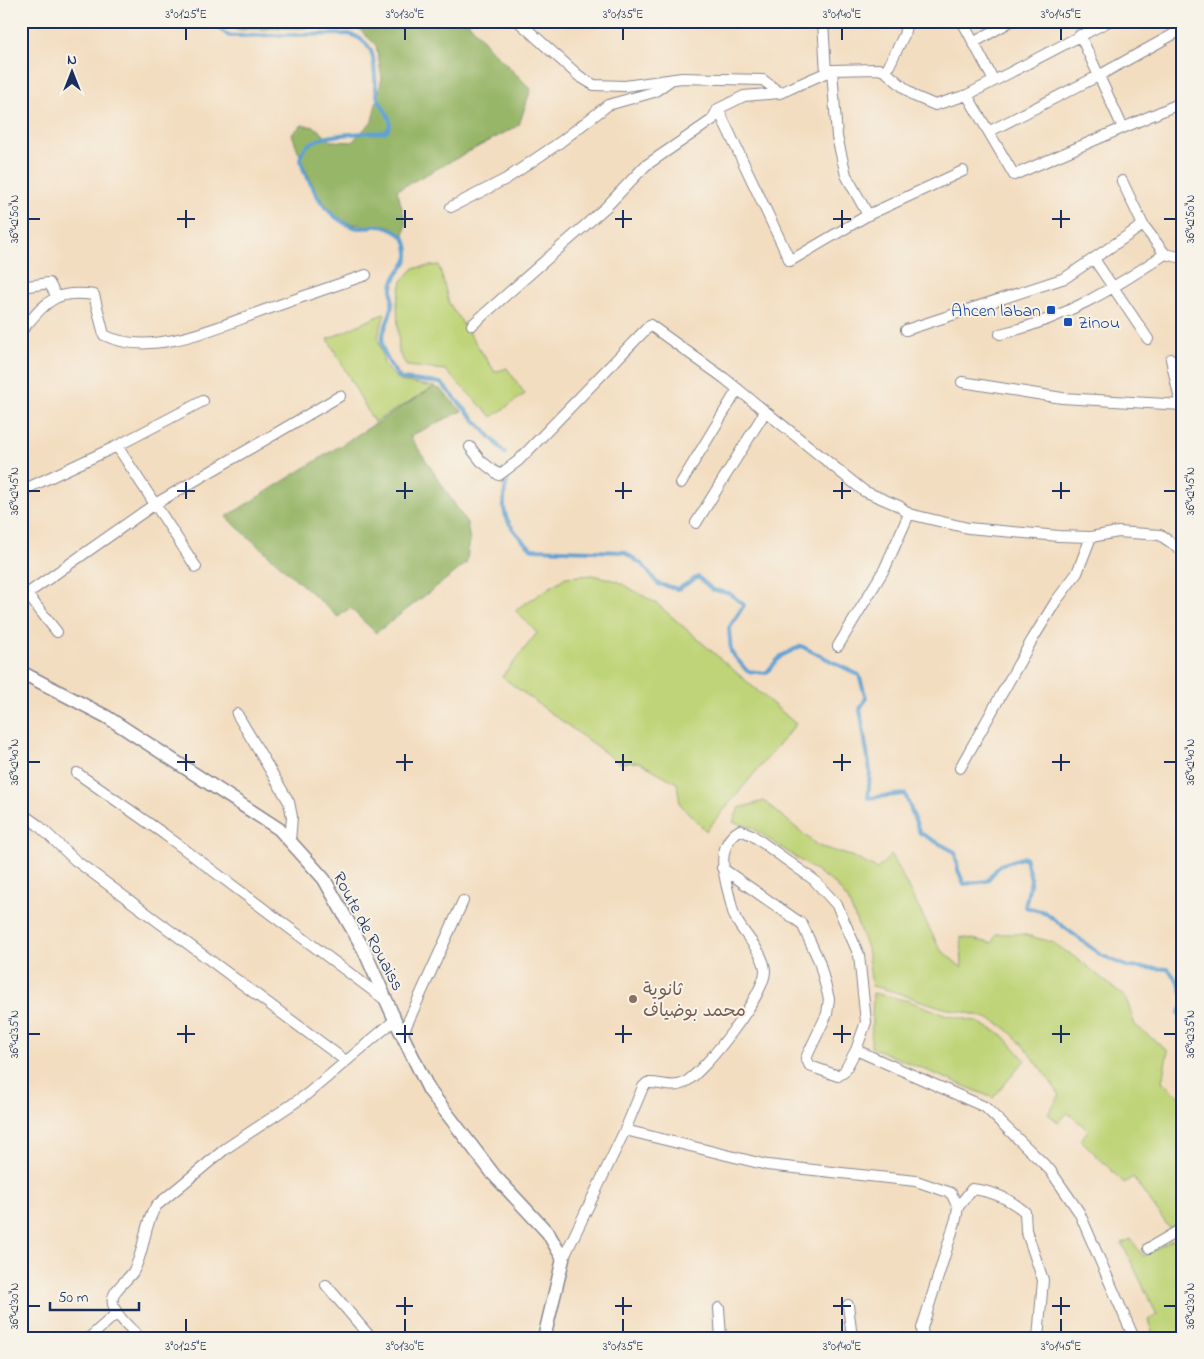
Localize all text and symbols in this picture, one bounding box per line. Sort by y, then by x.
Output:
text: 3°01'25"E [165,6,207,24]
text: 3°01'30"E [386,6,424,24]
text: 3°01'35"E [603,6,643,24]
text: 3°01'40"E [823,6,861,24]
text: 3°01'45"E [1041,6,1081,24]
north arrow [48,48,98,98]
text: N [67,50,77,71]
text: 36°42'50"N [6,195,24,243]
text: 36°42'50"N [1182,195,1200,243]
place label: Ahcen laban [951,299,1041,325]
marker: Ahcen laban [1045,304,1057,316]
place label: Zinou [1078,311,1120,337]
marker: Zinou [1062,316,1074,328]
text: 36°42'45"N [6,467,24,515]
text: 36°42'45"N [1182,467,1200,515]
text: 36°42'40"N [6,739,24,785]
text: 36°42'40"N [1182,739,1200,785]
street label: Route de Rouaiss [325,868,410,996]
place label: ثانوية محمد بوضياف [643,978,746,1025]
marker: ثانوية محمد بوضياف [627,993,639,1005]
text: 36°42'35"N [6,1010,24,1058]
text: 36°42'35"N [1182,1010,1200,1058]
scale bar [50,1279,139,1311]
text: 36°42'30"N [6,1283,24,1329]
text: 36°42'30"N [1182,1283,1200,1329]
text: 50 m [58,1287,89,1309]
text: 3°01'25"E [165,1338,207,1356]
text: 3°01'30"E [386,1338,424,1356]
text: 3°01'35"E [603,1338,643,1356]
text: 3°01'40"E [823,1338,861,1356]
text: 3°01'45"E [1041,1338,1081,1356]

